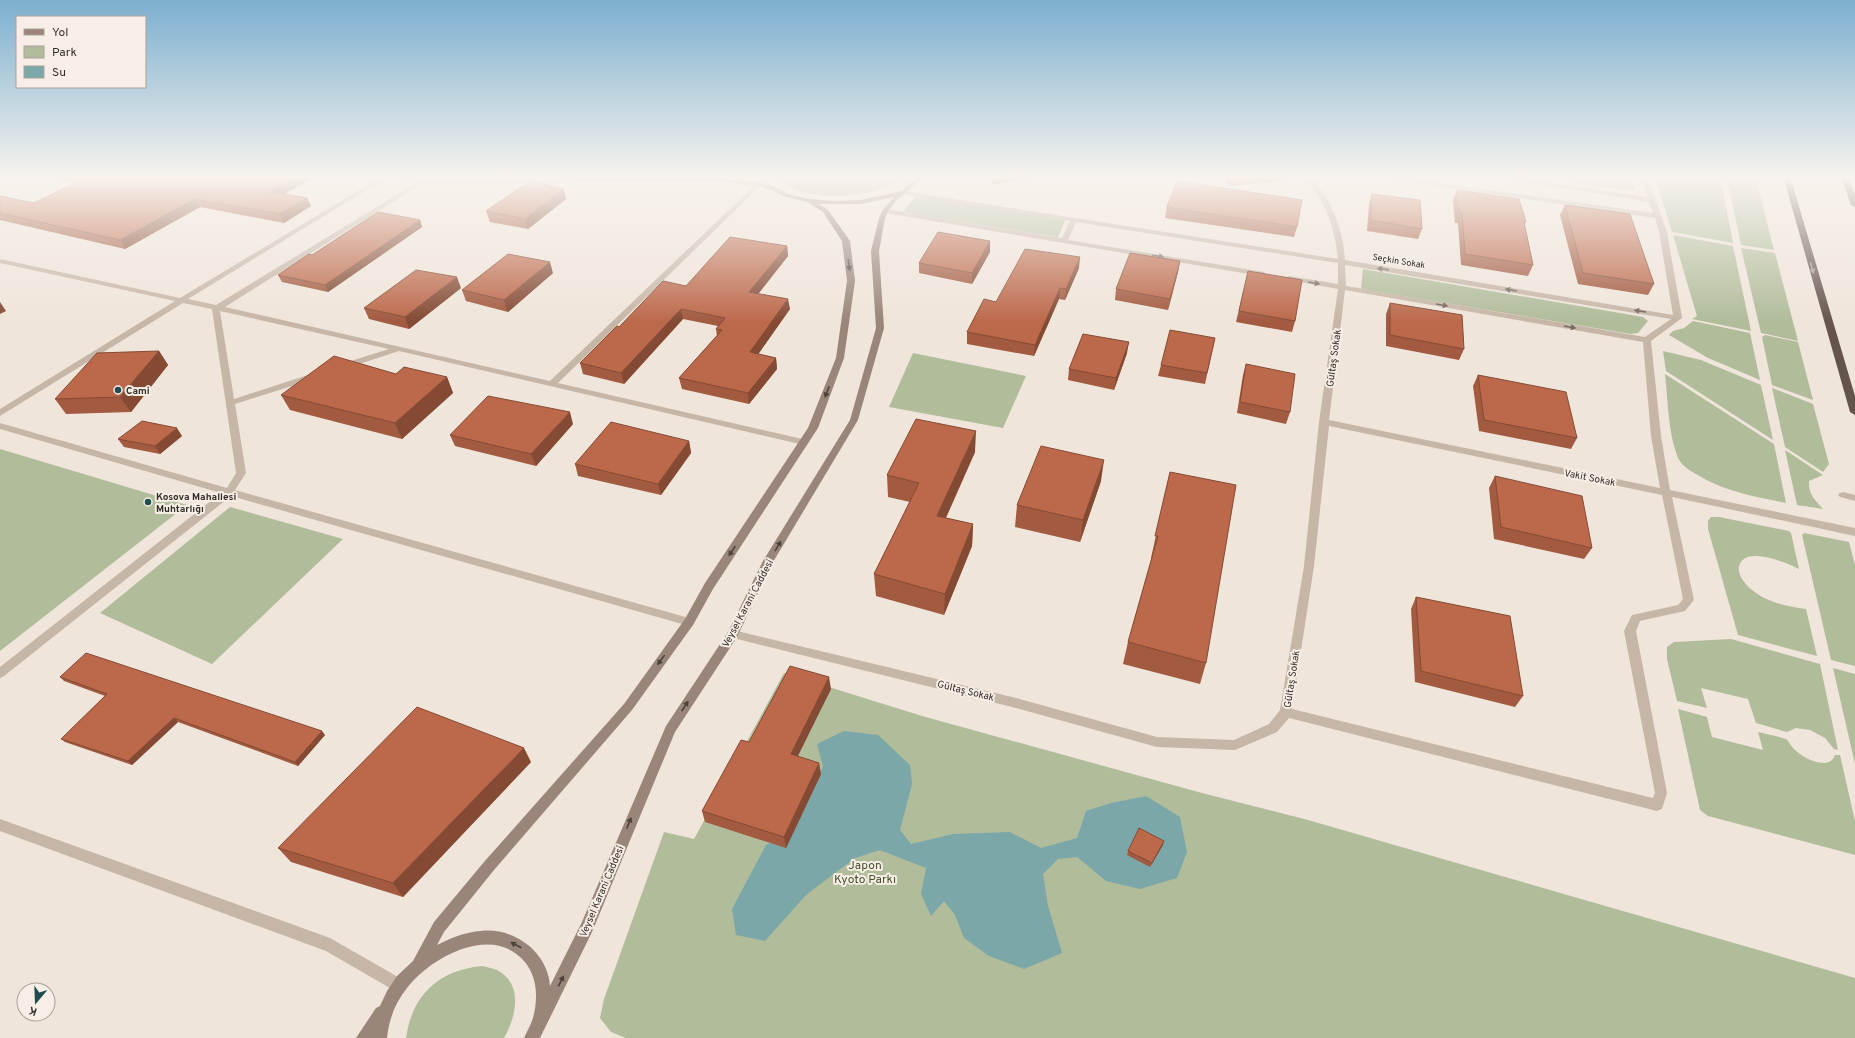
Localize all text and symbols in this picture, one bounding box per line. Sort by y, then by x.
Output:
legend [16,16,146,88]
text: Yol [52,25,68,41]
text: Park [52,45,77,61]
text: Su [52,65,66,81]
street label: Seçkin Sokak [1372,252,1426,271]
one-way arrow [1152,254,1164,260]
one-way arrow [846,259,852,271]
one-way arrow [1809,262,1815,274]
one-way arrow [1377,265,1389,271]
one-way arrow [1308,280,1320,286]
one-way arrow [1505,287,1518,293]
one-way arrow [1436,302,1448,308]
one-way arrow [1634,308,1646,314]
one-way arrow [1564,324,1576,330]
street label: Gültaş Sokak [1324,329,1345,388]
marker: Cami [113,385,123,395]
place label: Cami [126,385,150,398]
one-way arrow [823,386,829,398]
street label: Vakit Sokak [1563,467,1617,490]
place label: Kosova Mahallesi Muhtarlığı [156,491,236,516]
marker: Kosova Mahallesi Muhtarlığı [143,497,153,507]
one-way arrow [774,541,782,551]
one-way arrow [728,546,736,556]
street label: Veysel Karani Caddesi [720,557,777,650]
street label: Gültaş Sokak [1282,650,1303,709]
one-way arrow [658,655,666,665]
street label: Gültaş Sokak [936,678,995,705]
one-way arrow [681,701,689,711]
one-way arrow [627,817,633,829]
street label: Veysel Karani Caddesi [577,844,627,939]
park label: Japon Kyoto Parkı [834,858,896,888]
one-way arrow [510,942,522,948]
one-way arrow [558,975,564,987]
north arrow [16,982,56,1022]
text: K [27,1003,39,1018]

